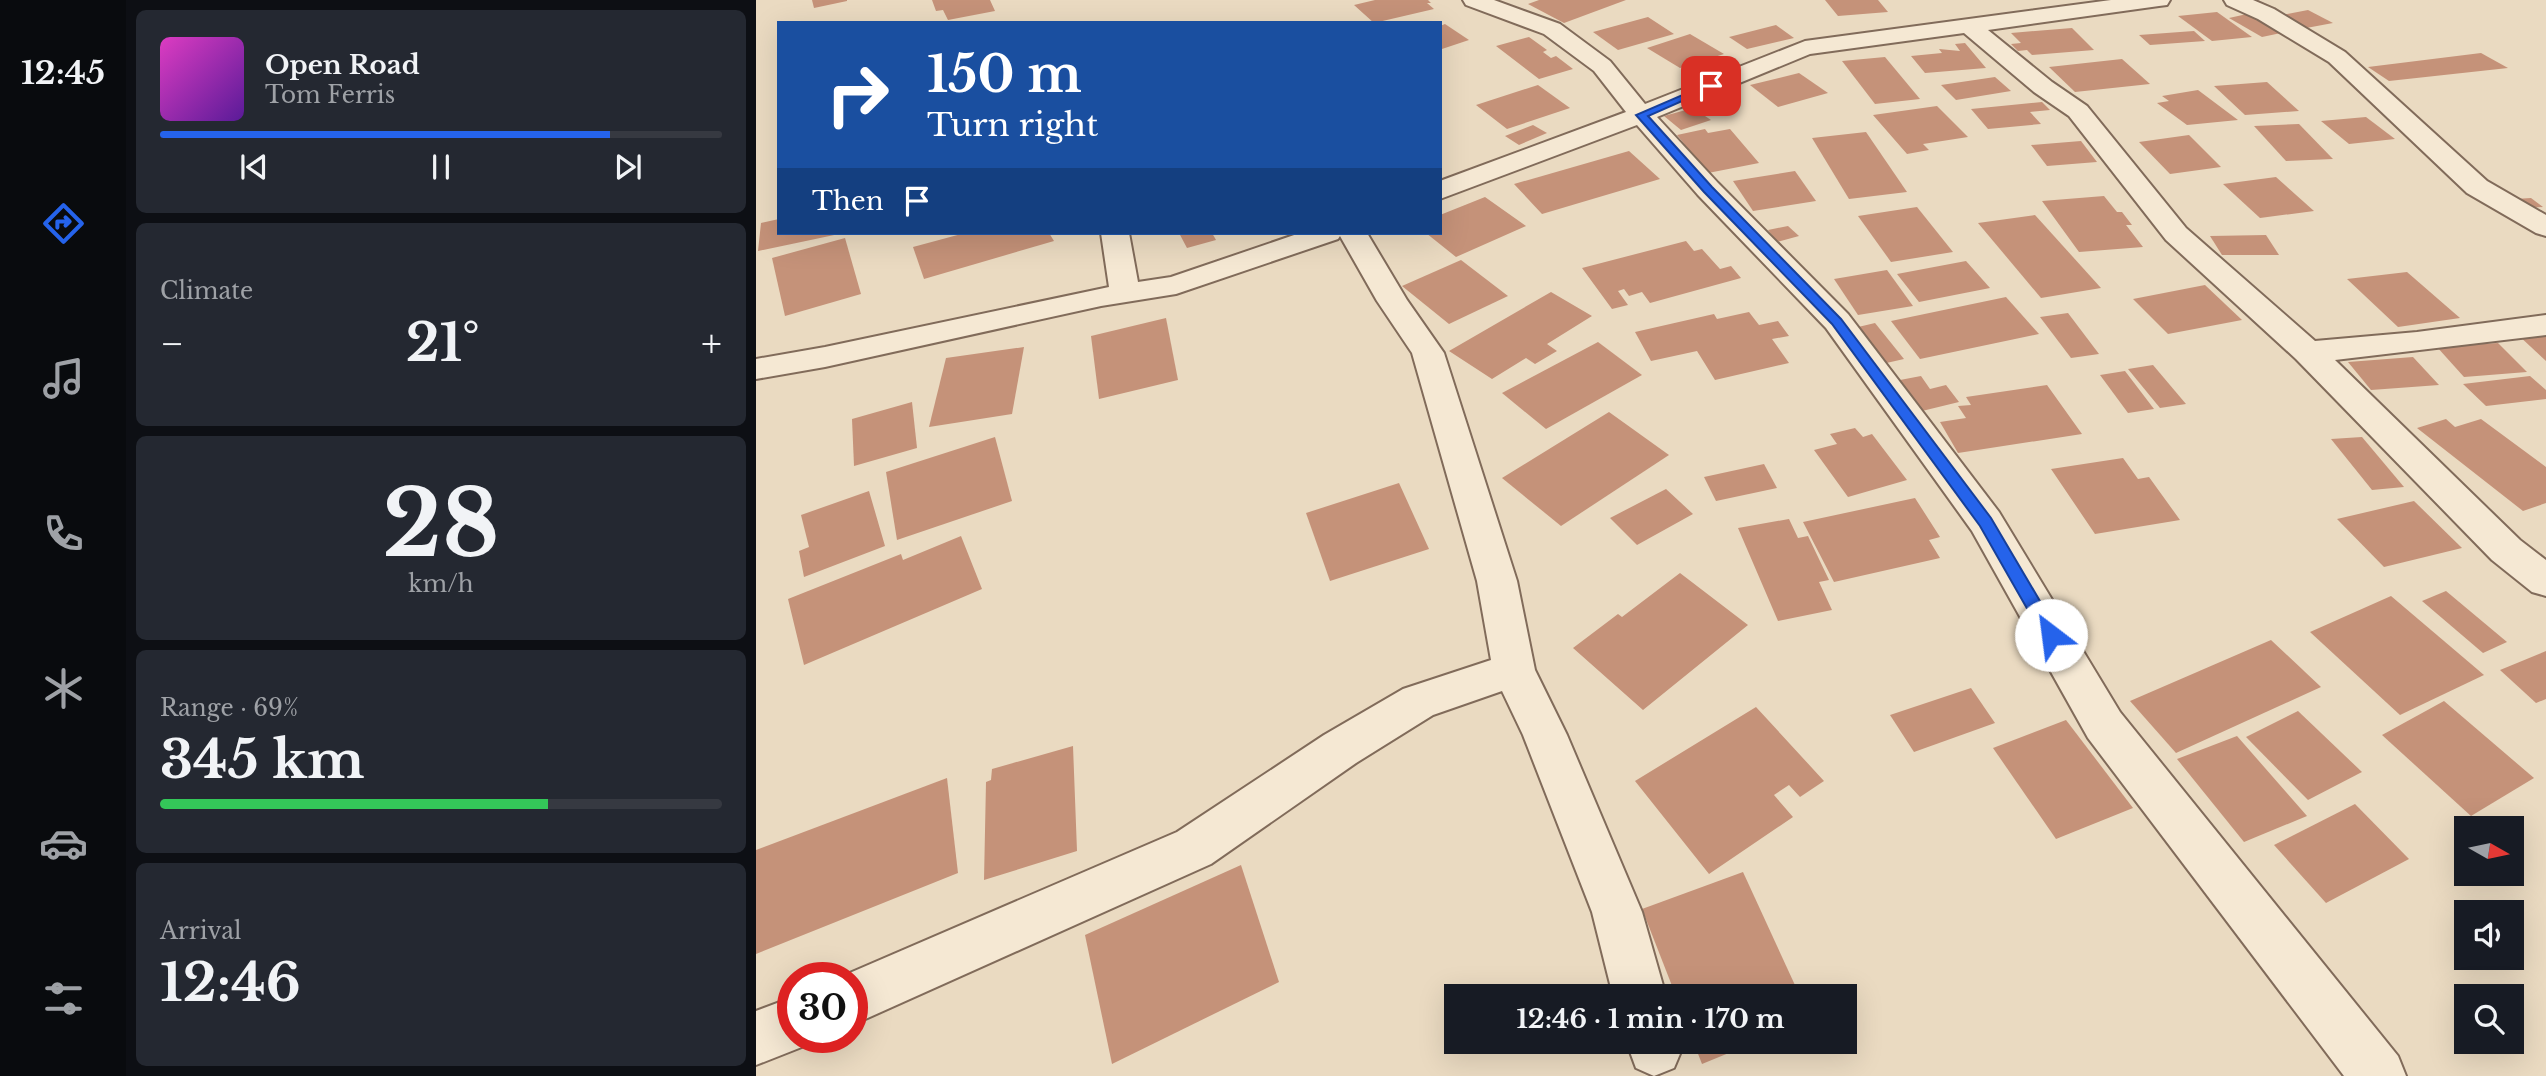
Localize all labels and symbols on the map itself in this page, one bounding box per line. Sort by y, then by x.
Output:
pin [1681,56,1741,116]
position arrow [2014,598,2088,672]
north arrow [2454,816,2524,886]
speed limit sign: 30 [777,962,868,1053]

